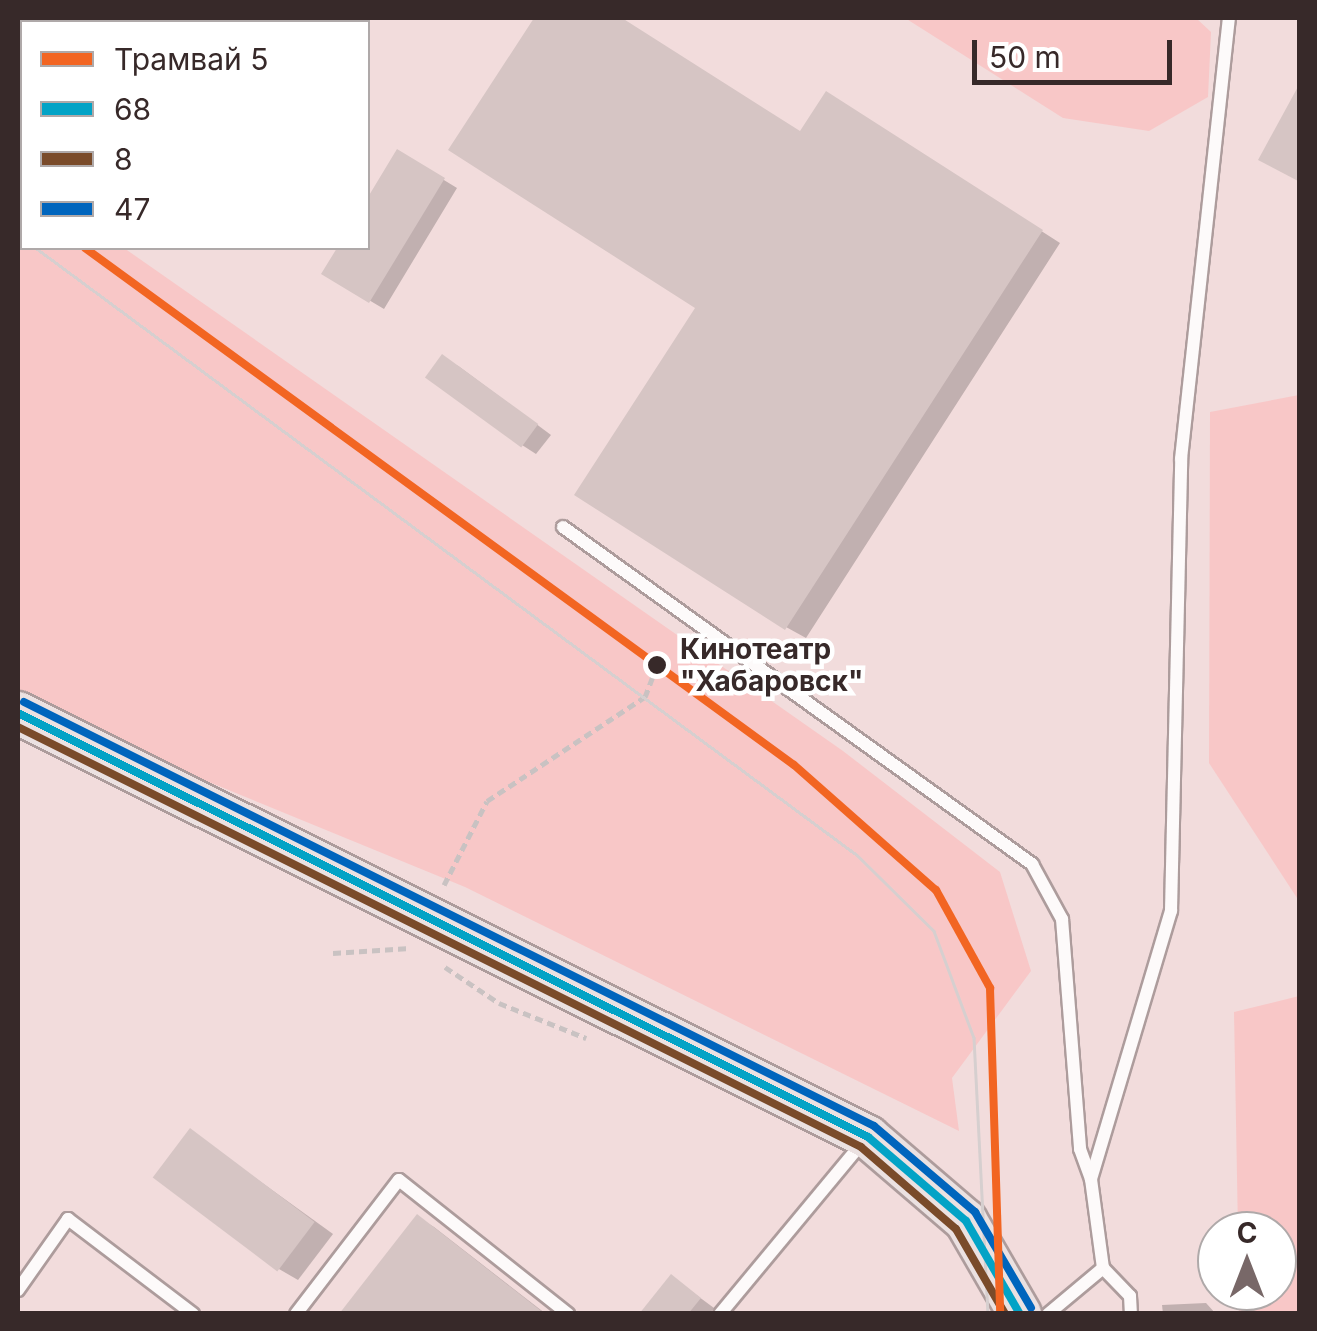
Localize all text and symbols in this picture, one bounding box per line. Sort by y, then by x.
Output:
legend [20,20,370,250]
scale bar [977,20,1177,82]
text: 50 m [989,39,1061,75]
text: Трамвай 5 [114,41,268,77]
text: 68 [114,91,151,127]
text: 8 [114,141,133,177]
text: 47 [114,191,150,227]
place label: Кинотеатр "Хабаровск" [680,632,863,698]
marker: Кинотеатр "Хабаровск" [644,652,670,678]
north arrow [1197,1211,1297,1311]
text: С [1237,1216,1257,1250]

